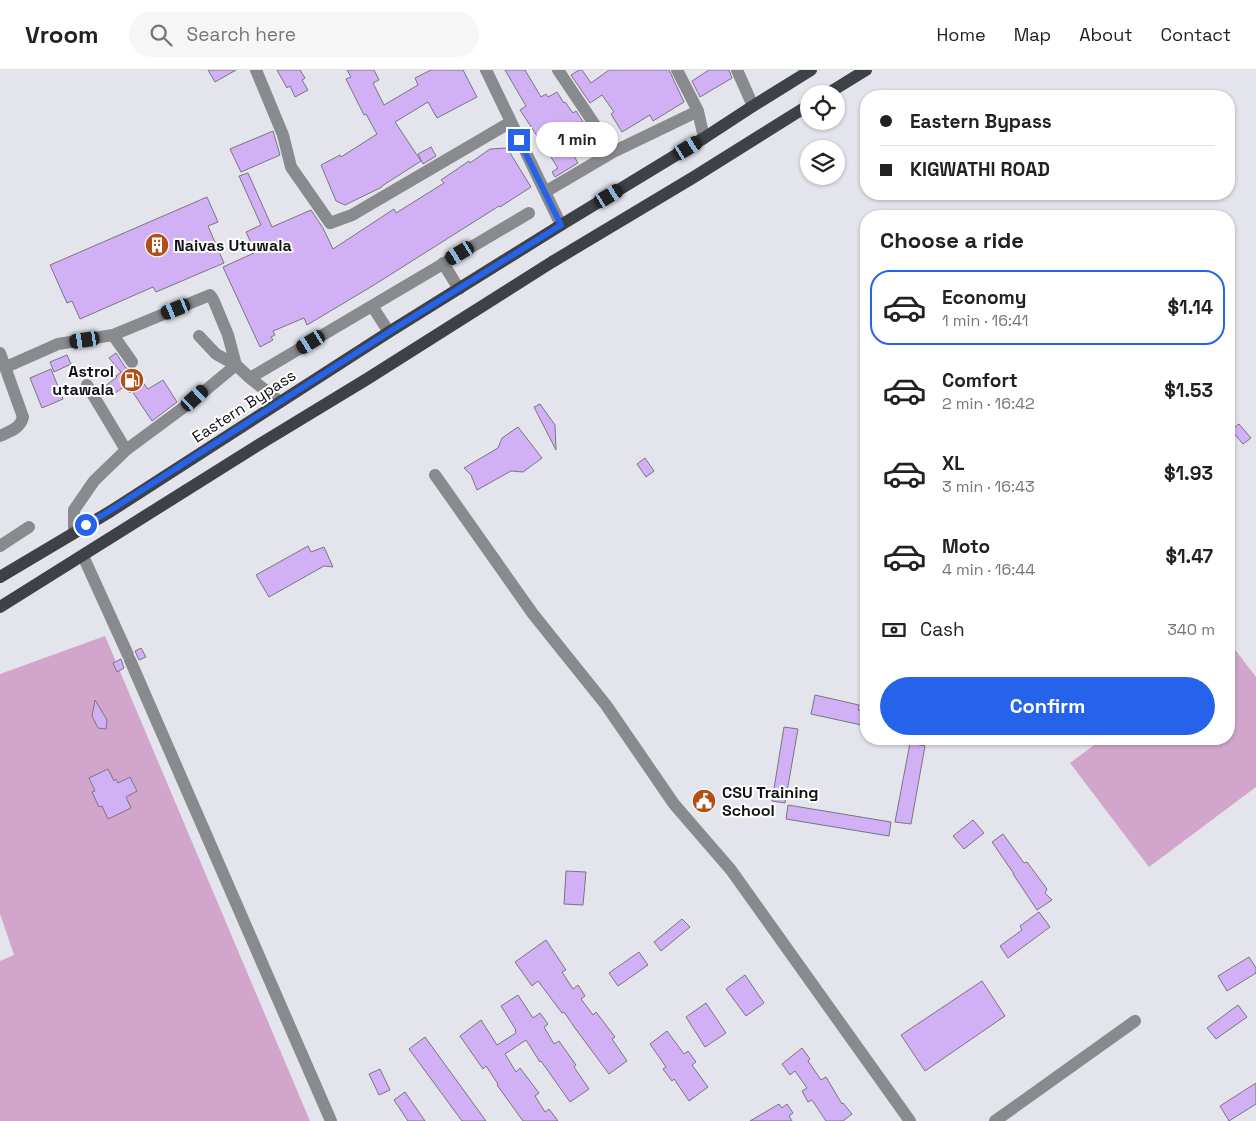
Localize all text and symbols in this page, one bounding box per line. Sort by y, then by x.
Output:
search box [129,12,479,57]
text: Vroom [25,19,99,50]
icon: search [147,21,175,49]
text: Search here [187,22,296,47]
text: Home [937,23,986,46]
text: Map [1014,23,1051,46]
text: About [1079,23,1133,46]
text: Contact [1161,23,1231,46]
map controls [800,85,845,185]
button: locate [800,85,845,130]
text: Eastern Bypass [910,109,1052,134]
callout: 1 min [536,122,619,158]
route end [508,129,530,151]
text: 1 min [557,129,597,150]
car [671,134,704,162]
button: layers [800,140,845,185]
text: KIGWATHI ROAD [910,157,1050,182]
car [592,182,625,210]
text: Choose a ride [880,226,1024,254]
building icon: Naivas Utuwala [144,232,170,258]
place label: Naivas Utuwala [174,235,292,256]
car [443,239,476,267]
icon: car [882,285,927,330]
text: Economy [942,285,1026,310]
text: $1.14 [1168,295,1213,320]
car [159,296,192,322]
text: 1 min · 16:41 [942,310,1028,331]
car [294,328,327,356]
car [69,330,100,350]
place label: Astrol utawala [52,361,114,400]
street label: Eastern Bypass [188,365,300,447]
fuel station icon: Astrol utawala [119,367,145,393]
icon: car [882,368,927,413]
text: Comfort [942,368,1018,393]
text: $1.53 [1164,378,1213,403]
car [178,382,211,414]
text: 2 min · 16:42 [942,393,1035,414]
icon: car [882,451,927,496]
text: XL [942,451,965,476]
text: $1.93 [1164,461,1213,486]
text: 3 min · 16:43 [942,476,1035,497]
route start [75,514,97,536]
icon: car [882,534,927,579]
text: Moto [942,534,990,559]
text: $1.47 [1165,544,1213,569]
text: 4 min · 16:44 [942,559,1035,580]
icon: cash [880,616,908,644]
text: Cash [920,617,965,642]
text: 340 m [1167,619,1215,640]
button: Confirm [880,677,1215,735]
place label: CSU Training School [722,782,818,821]
public building icon: CSU Training School [691,788,717,814]

